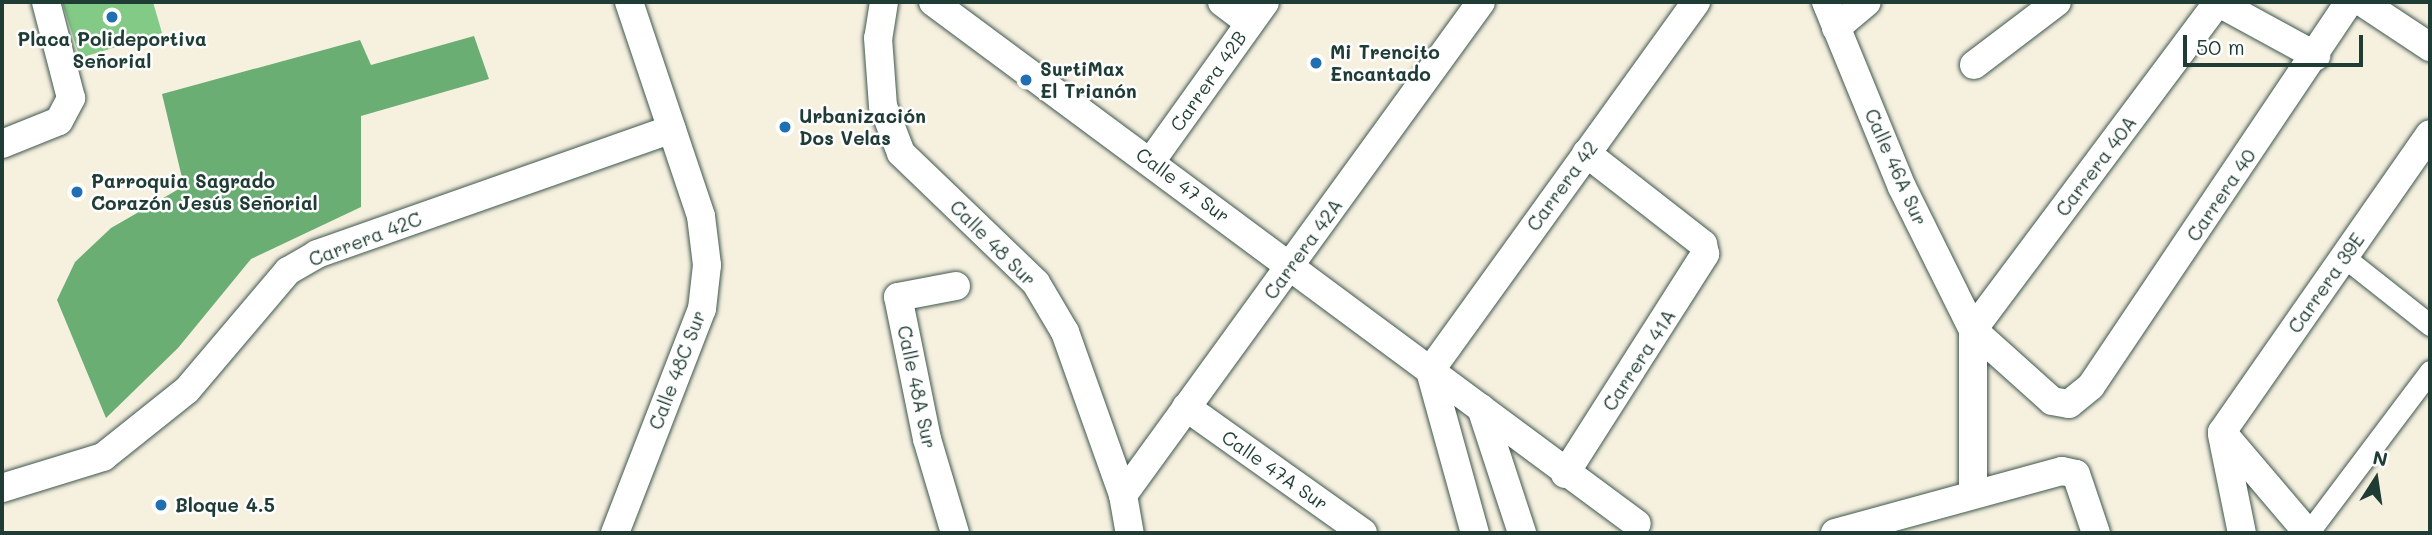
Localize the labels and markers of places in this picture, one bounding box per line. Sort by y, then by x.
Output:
marker: Placa Polideportiva Señorial [104,9,120,25]
place label: Placa Polideportiva Señorial [17,28,207,72]
place label: Mi Trencito Encantado [1330,41,1440,85]
marker: Mi Trencito Encantado [1308,55,1324,71]
place label: SurtiMax El Trianón [1040,58,1137,102]
marker: SurtiMax El Trianón [1018,72,1034,88]
place label: Urbanización Dos Velas [799,105,926,149]
marker: Urbanización Dos Velas [777,119,793,135]
place label: Parroquia Sagrado Corazón Jesús Señorial [91,170,318,214]
marker: Parroquia Sagrado Corazón Jesús Señorial [69,184,85,200]
place label: Bloque 4.5 [175,494,275,516]
marker: Bloque 4.5 [153,497,169,513]

